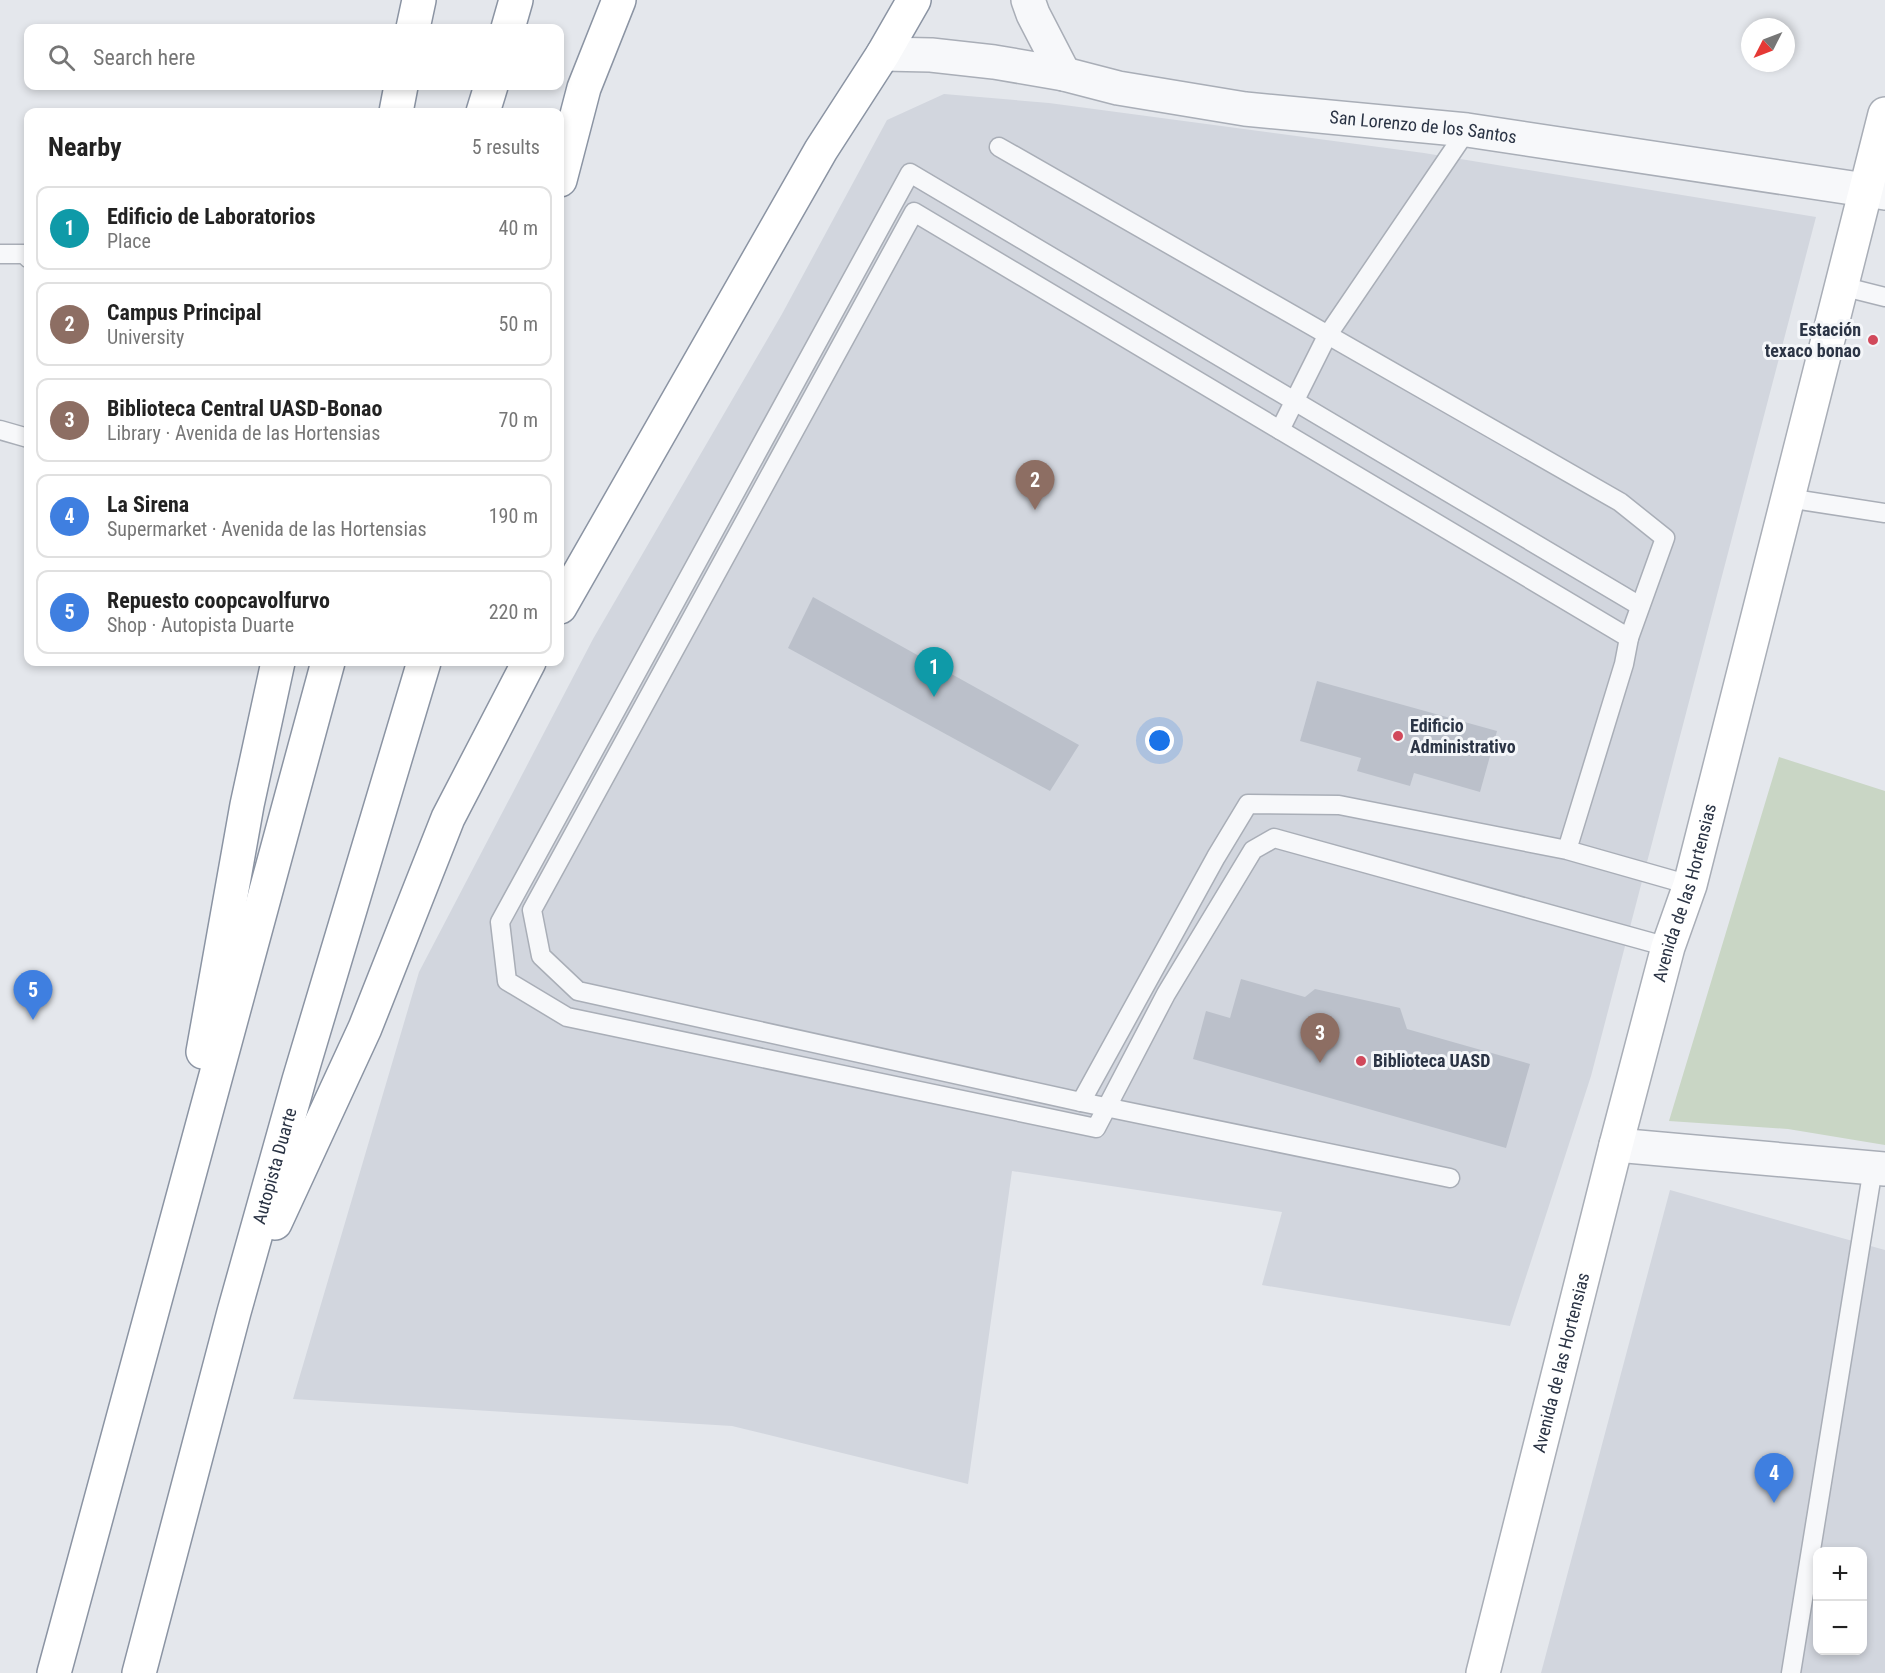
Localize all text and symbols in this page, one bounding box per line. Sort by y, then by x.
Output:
north arrow [1741,18,1795,72]
search box [24,24,564,90]
icon: search [45,41,78,74]
text: Search here [93,45,195,70]
street label: San Lorenzo de los Santos [1329,106,1518,147]
text: Nearby [48,132,122,162]
text: 5 results [472,135,540,159]
text: Edificio de Laboratorios [107,204,315,229]
text: 1 [64,216,75,240]
text: 40 m [499,216,538,240]
text: Place [107,229,151,253]
text: Campus Principal [107,300,262,325]
text: 2 [64,312,75,336]
text: 50 m [499,312,538,336]
place label: Estación texaco bonao [1765,319,1861,361]
text: University [107,325,184,349]
marker: Estación texaco bonao [1866,333,1880,347]
text: Biblioteca Central UASD-Bonao [107,396,382,421]
text: 3 [64,408,75,432]
text: 70 m [499,408,538,432]
text: Library · Avenida de las Hortensias [107,421,380,445]
pin: 2 [1016,460,1054,510]
text: La Sirena [107,492,189,517]
text: 4 [64,504,75,528]
text: 190 m [489,504,538,528]
text: Supermarket · Avenida de las Hortensias [107,517,427,541]
text: Repuesto coopcavolfurvo [107,588,330,613]
text: 5 [64,600,75,624]
text: 220 m [489,600,538,624]
text: Shop · Autopista Duarte [107,613,294,637]
pin: 1 [914,648,954,697]
place label: Edificio Administrativo [1410,715,1516,757]
your location [1145,726,1174,755]
marker: Edificio Administrativo [1391,729,1405,743]
street label: Avenida de las Hortensias [1648,801,1720,984]
pin: 5 [14,970,52,1020]
pin: 3 [1300,1014,1340,1063]
place label: Biblioteca UASD [1373,1050,1490,1071]
marker: Biblioteca UASD [1354,1054,1368,1068]
street label: Autopista Duarte [248,1105,301,1226]
street label: Avenida de las Hortensias [1528,1270,1593,1455]
pin: 4 [1754,1454,1794,1503]
map controls [1813,1547,1867,1655]
button: + [1813,1547,1867,1601]
button: − [1813,1601,1867,1655]

